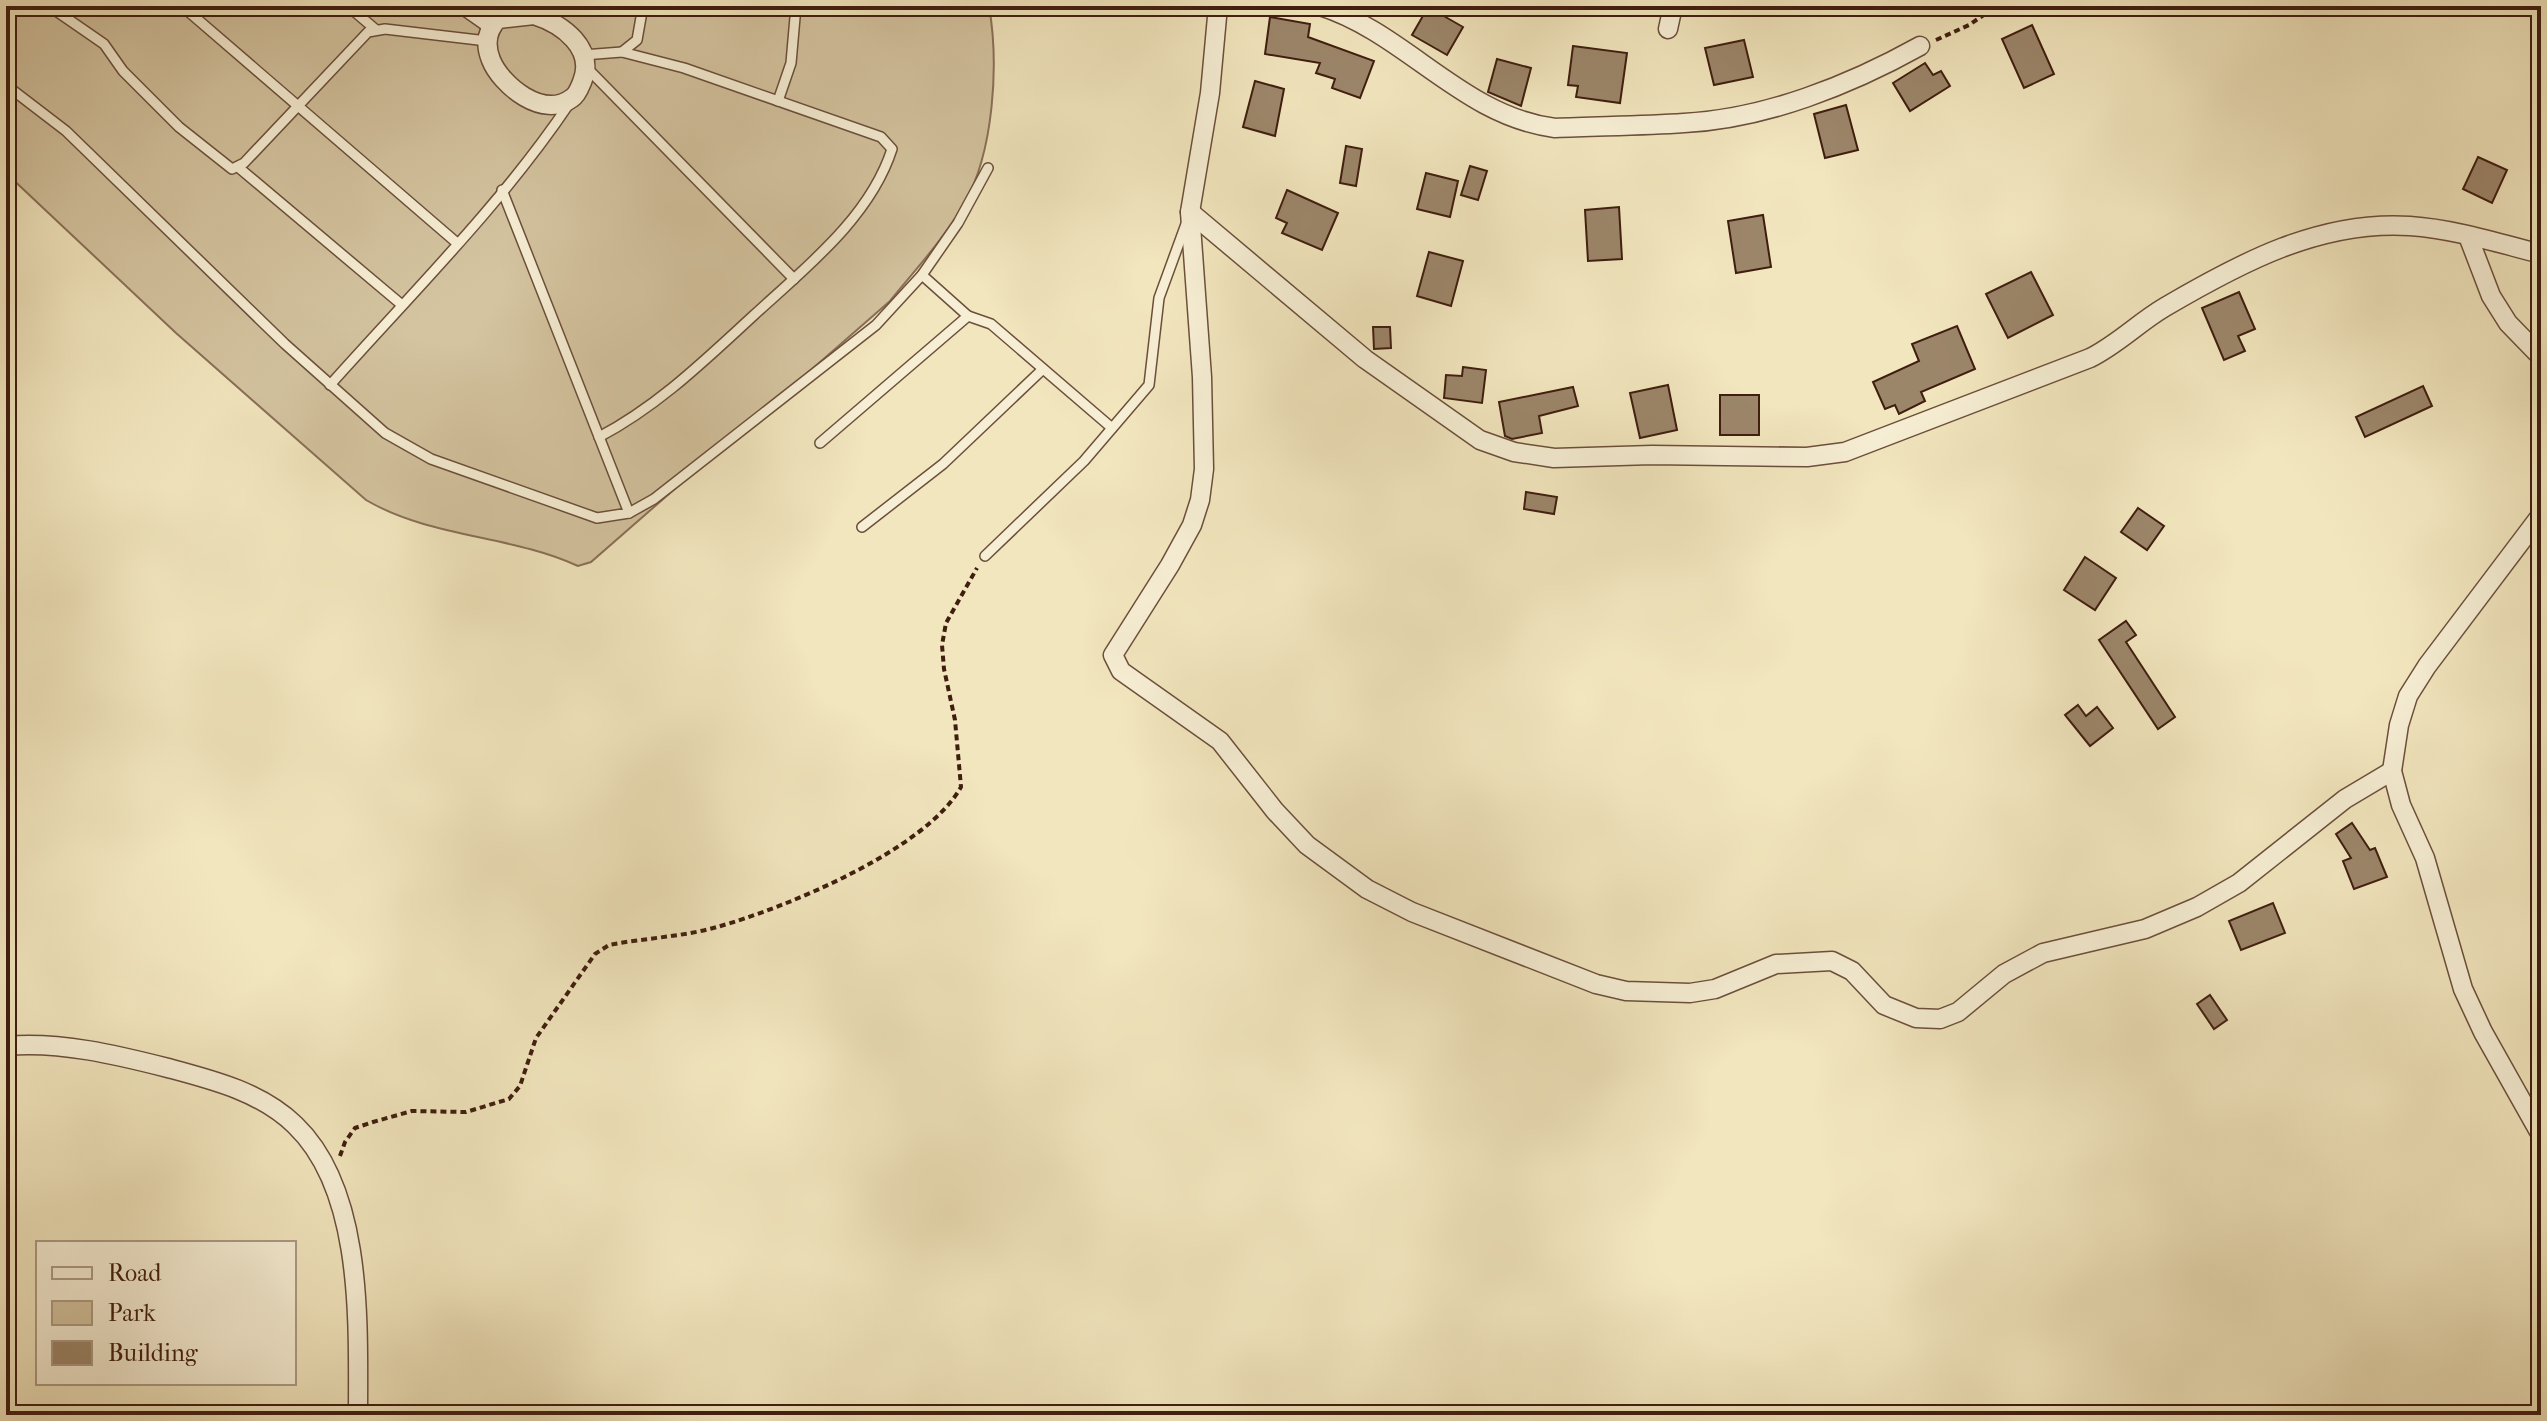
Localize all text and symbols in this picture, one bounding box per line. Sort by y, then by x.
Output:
legend [36,1241,296,1385]
text: Road [108,1259,162,1287]
text: Park [108,1299,156,1327]
text: Building [108,1339,199,1367]

